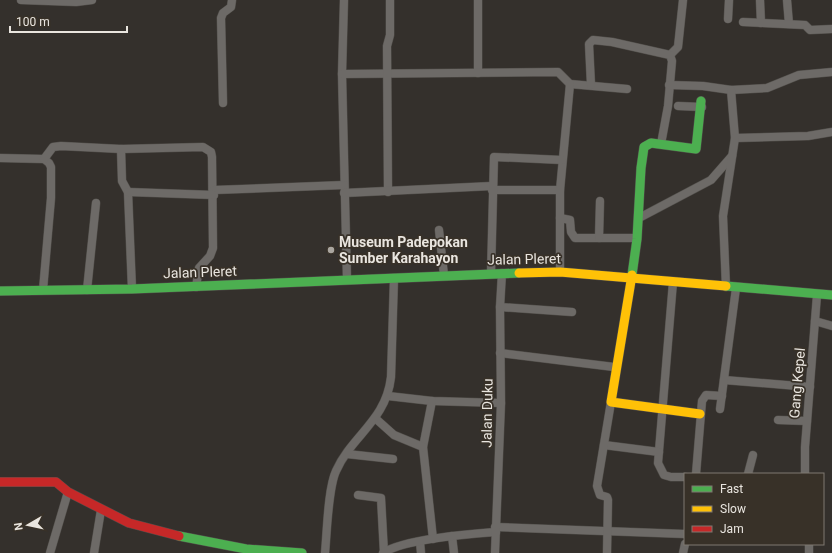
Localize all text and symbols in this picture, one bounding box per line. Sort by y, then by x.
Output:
scale bar [10,8,127,34]
text: 100 m [16,15,50,29]
place label: Museum Padepokan Sumber Karahayon [339,234,468,266]
marker: Museum Padepokan Sumber Karahayon [326,245,336,255]
street label: Jalan Pleret [487,250,561,268]
street label: Jalan Pleret [163,263,238,281]
street label: Gang Kepel [786,347,808,419]
street label: Jalan Duku [478,378,496,448]
legend [684,473,824,545]
text: Fast [720,482,743,496]
text: Slow [720,502,746,516]
north arrow [8,505,48,545]
text: N [12,521,26,531]
text: Jam [720,522,744,536]

